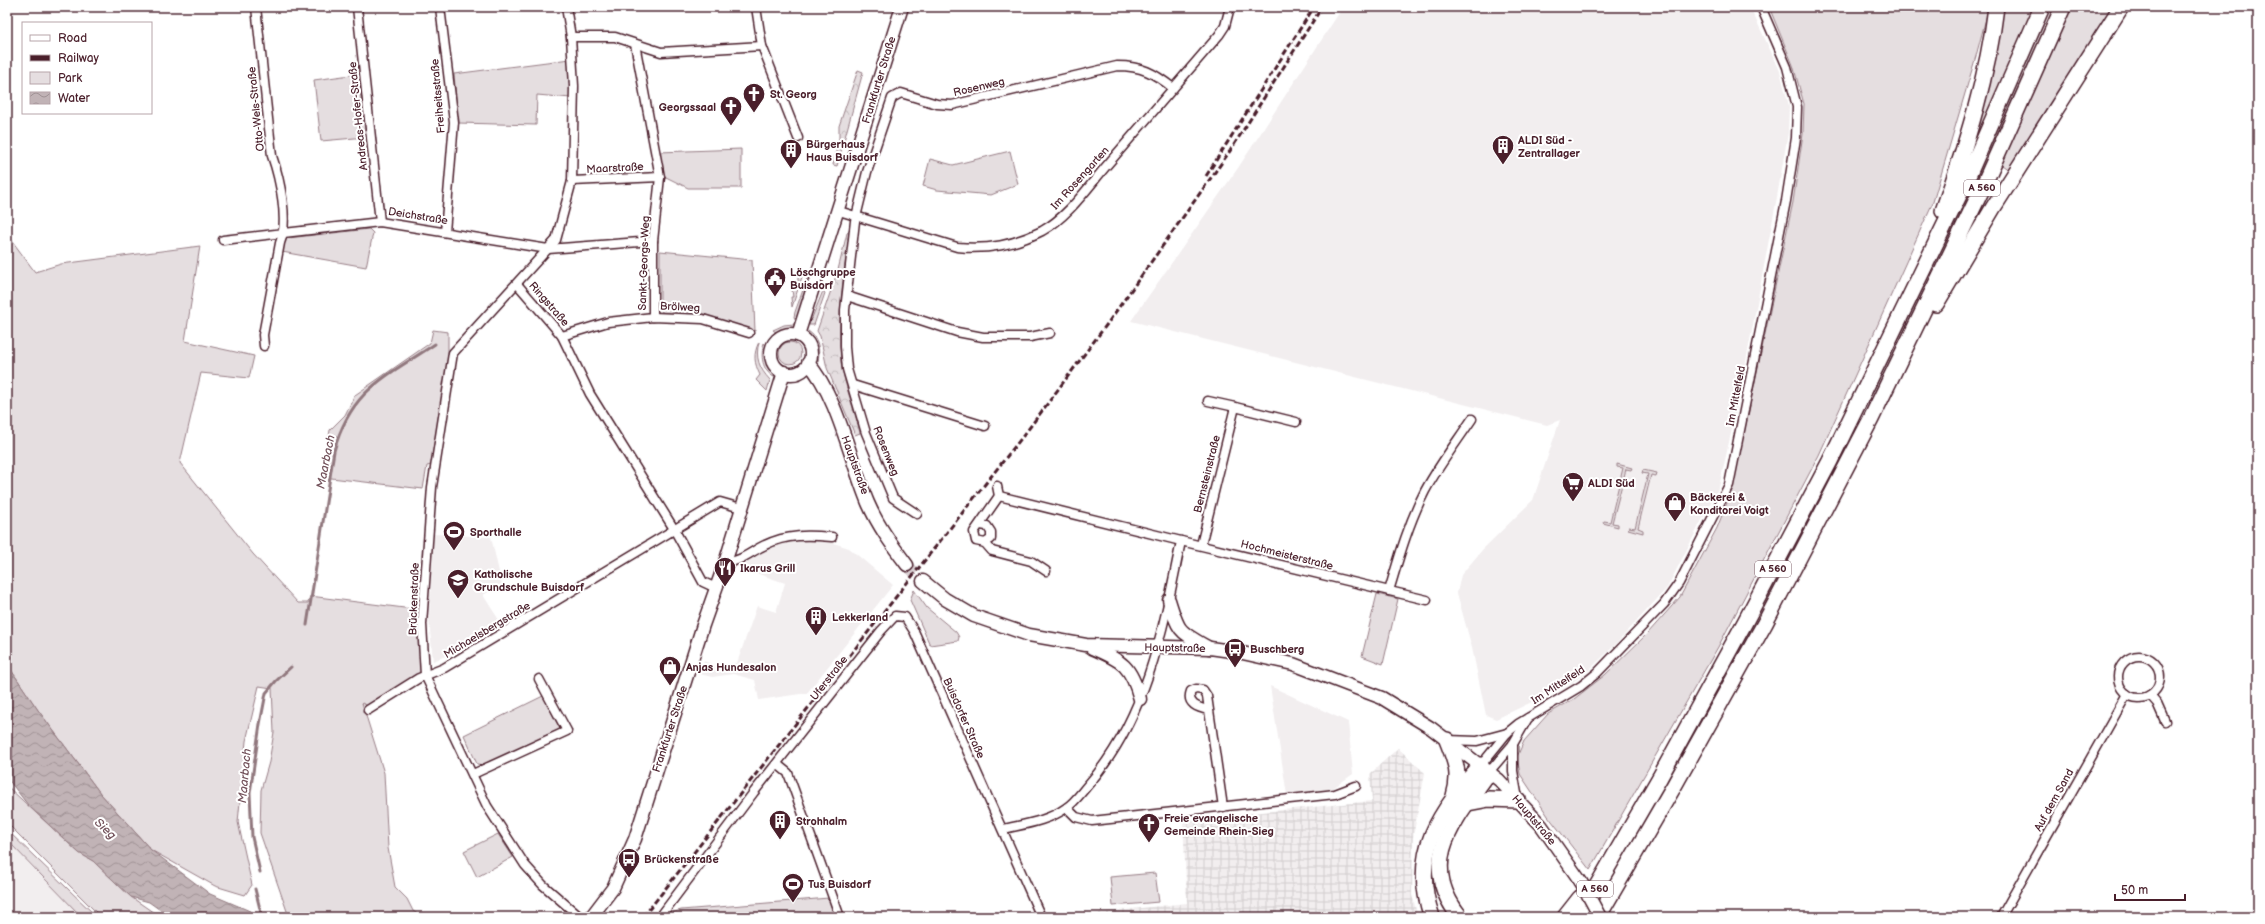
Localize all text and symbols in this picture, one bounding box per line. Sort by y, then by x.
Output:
legend [22,22,152,114]
text: Road [58,31,87,46]
street label: Frankfurter Straße [860,34,899,125]
text: Railway [58,51,100,66]
street label: Freiheitsstraße [428,58,448,134]
street label: Andreas-Hofer-Straße [346,61,370,171]
street label: Otto-Wels-Straße [245,65,267,152]
text: Park [58,71,82,86]
street label: Rosenweg [952,75,1006,99]
church icon: St. Georg [741,81,767,114]
place label: St. Georg [770,88,817,101]
text: Water [58,91,90,106]
church icon: Georgssaal [718,94,744,127]
place label: Georgssaal [659,101,716,114]
building icon: ALDI Süd - Zentrallager [1490,133,1516,166]
place label: ALDI Süd - Zentrallager [1517,134,1581,160]
building icon: Bürgerhaus Haus Buisdorf [778,137,804,170]
place label: Bürgerhaus Haus Buisdorf [806,138,879,164]
street label: Im Rosengarten [1048,144,1112,212]
street label: Maarstraße [586,160,644,176]
road number: A 560 [1964,180,2000,196]
street label: Deichstraße [387,205,449,227]
street label: Sankt-Georgs-Weg [636,215,652,311]
public building icon: Löschgruppe Buisdorf [762,265,788,298]
place label: Löschgruppe Buisdorf [790,266,856,292]
street label: Ringstraße [526,279,572,329]
street label: Brölweg [660,299,700,315]
street label: Im Mittelfeld [1724,365,1748,427]
street label: Rosenweg [870,424,902,478]
water label: Maarbach [313,433,339,490]
street label: Bernsteinstraße [1191,433,1223,514]
street label: Hauptstraße [838,434,872,497]
supermarket icon: ALDI Süd [1560,470,1586,503]
place label: ALDI Süd [1587,477,1635,490]
shop icon: Bäckerei & Konditorei Voigt [1662,490,1688,523]
place label: Bäckerei & Konditorei Voigt [1690,491,1769,517]
sports icon: Sporthalle [441,519,467,552]
place label: Sporthalle [470,526,522,539]
street label: Hochmeisterstraße [1239,537,1335,573]
restaurant icon: Ikarus Grill [712,555,738,588]
road number: A 560 [1755,561,1791,577]
street label: Brückenstraße [406,562,422,636]
place label: Ikarus Grill [740,562,795,575]
school or university icon: Katholische Grundschule Buisdorf [445,567,471,600]
place label: Katholische Grundschule Buisdorf [474,568,585,594]
street label: Michaelsbergstraße [441,599,533,661]
building icon: Lekkerland [803,604,829,637]
place label: Lekkerland [832,611,888,624]
bus stop icon: Buschberg [1222,636,1248,669]
street label: Hauptstraße [1144,641,1206,655]
place label: Buschberg [1250,643,1304,656]
street label: Uferstraße [808,653,851,703]
shop icon: Anjas Hundesalon [657,654,683,687]
place label: Anjas Hundesalon [685,661,776,674]
street label: Im Mittelfeld [1529,663,1587,707]
street label: Buisdorfer Straße [940,676,988,761]
street label: Frankfurter Straße [650,684,690,774]
water label: Maarbach [235,748,255,804]
street label: Auf dem Sand [2032,767,2076,833]
street label: Hauptstraße [1509,792,1559,848]
building icon: Strohhalm [767,808,793,841]
church icon: Freie evangelische Gemeinde Rhein-Sieg [1136,811,1162,844]
place label: Freie evangelische Gemeinde Rhein-Sieg [1164,812,1274,838]
water label: Sieg [91,815,119,843]
place label: Strohhalm [796,815,847,828]
bus stop icon: Brückenstraße [616,846,642,879]
place label: Brückenstraße [644,853,719,866]
sports icon: Tus Buisdorf [780,871,806,904]
scale bar [2115,876,2185,902]
place label: Tus Buisdorf [808,878,872,891]
road number: A 560 [1577,881,1613,897]
text: 50 m [2121,883,2148,898]

